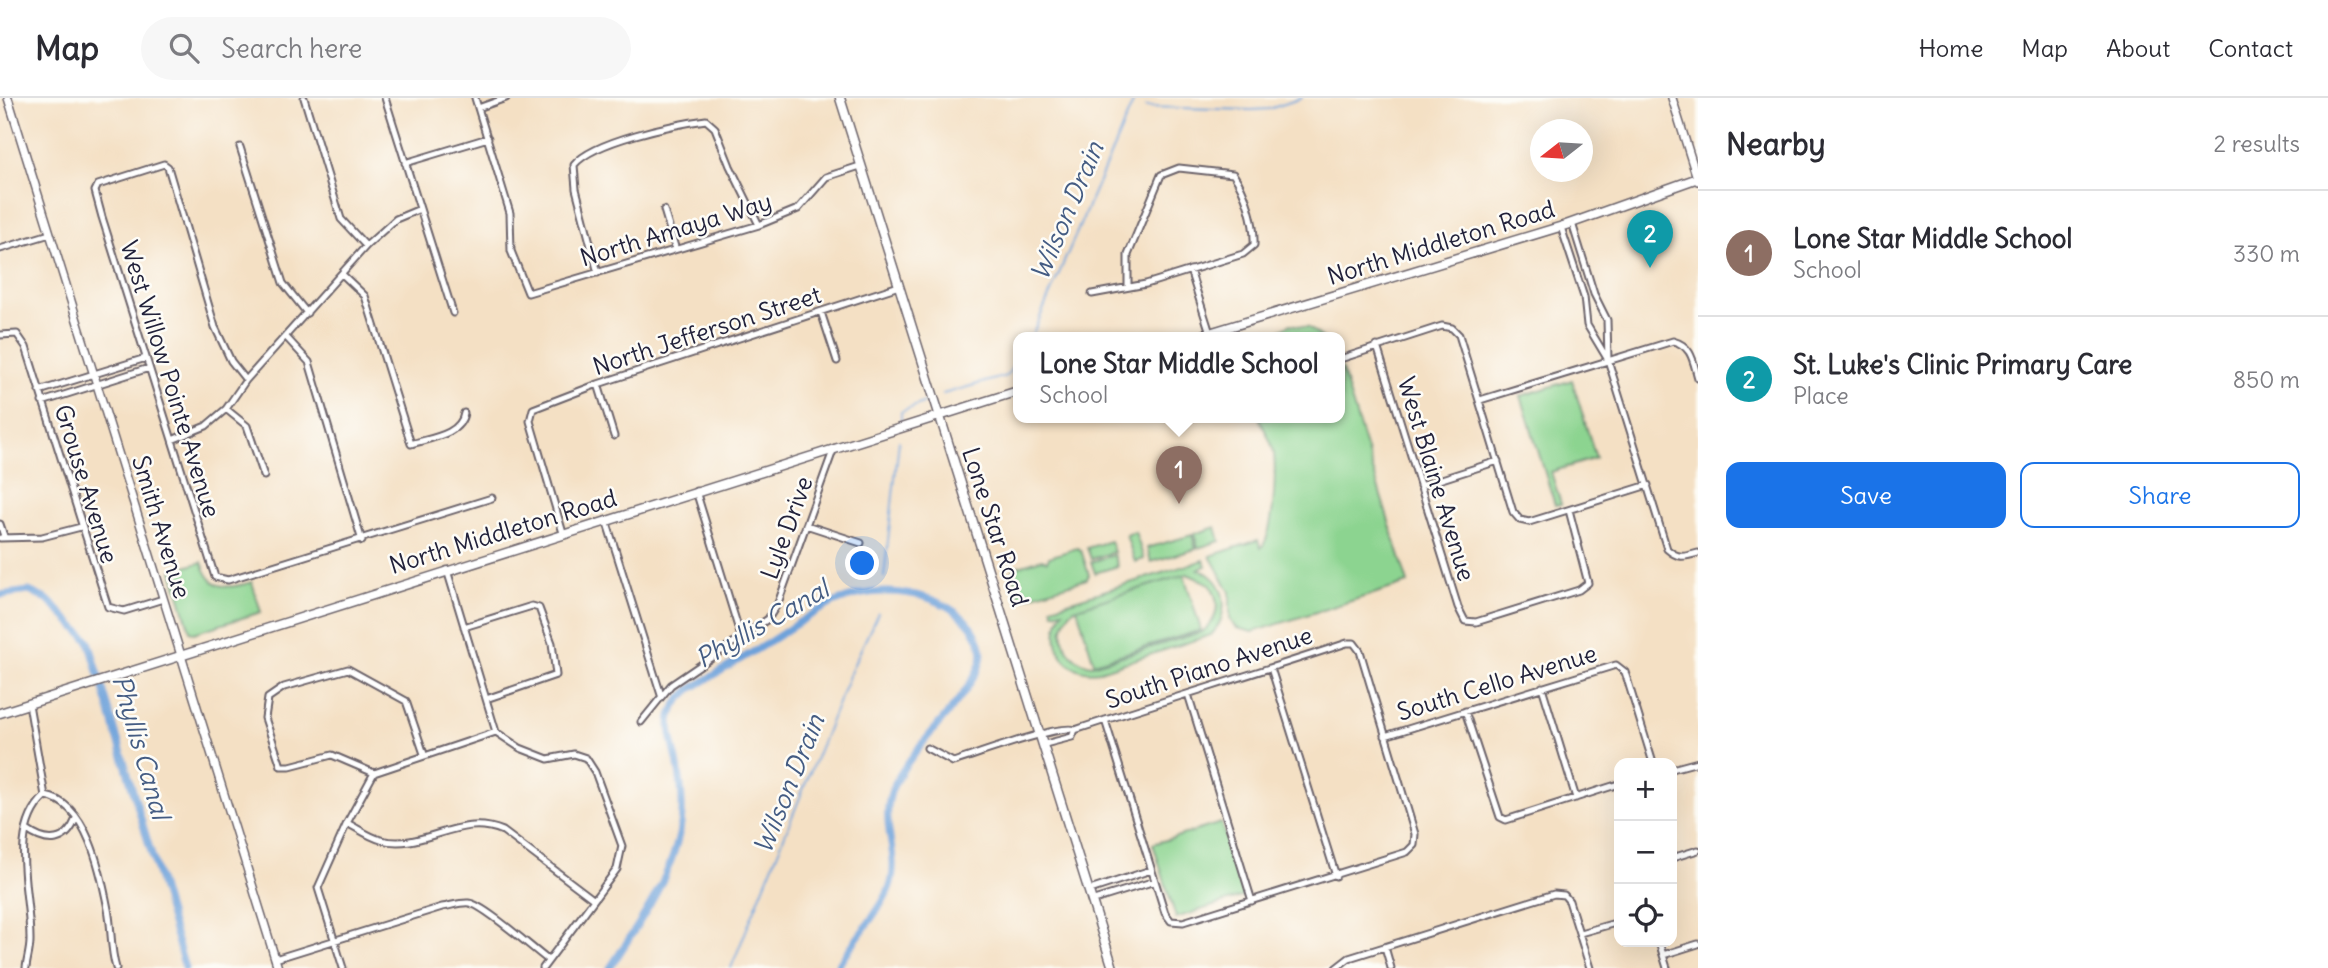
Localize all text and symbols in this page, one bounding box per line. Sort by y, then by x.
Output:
search box [141,17,631,80]
text: Map [35,27,99,69]
icon: search [165,29,203,67]
text: Search here [221,32,362,65]
text: Home [1919,33,1983,63]
text: Map [2021,33,2068,63]
text: About [2106,33,2170,63]
text: Contact [2208,33,2293,63]
north arrow [1530,119,1593,182]
text: Nearby [1726,125,1826,163]
text: 2 results [2214,129,2300,158]
water label: Wilson Drain [1023,136,1111,285]
street label: North Amaya Way [576,186,775,272]
street label: North Middleton Road [1323,193,1558,291]
pin: 2 [1627,210,1673,268]
text: Lone Star Middle School [1793,222,2072,255]
street label: West Willow Pointe Avenue [115,237,227,521]
text: 1 [1744,239,1754,268]
text: 330 m [2233,239,2300,268]
text: School [1793,255,1862,284]
street label: North Jefferson Street [589,279,825,381]
popup [1013,332,1345,423]
text: Lone Star Middle School [1039,347,1319,380]
text: St. Luke's Clinic Primary Care [1793,348,2132,381]
text: 2 [1743,365,1755,394]
text: 850 m [2233,365,2300,394]
street label: West Blaine Avenue [1392,373,1482,584]
text: School [1039,380,1108,409]
text: Place [1793,381,1849,410]
street label: Grouse Avenue [49,401,125,567]
street label: Lone Star Road [956,443,1036,610]
pin: 1 [1156,446,1202,504]
street label: Smith Avenue [126,452,198,602]
button: Save [1726,462,2006,528]
button: Share [2020,462,2300,528]
street label: Lyle Drive [754,472,818,583]
street label: North Middleton Road [385,482,620,580]
your location [845,546,879,580]
water label: Phyllis Canal [689,571,837,675]
street label: South Piano Avenue [1102,619,1316,715]
street label: South Cello Avenue [1393,637,1600,727]
water label: Phyllis Canal [105,671,179,826]
water label: Wilson Drain [746,708,832,858]
map controls [1614,758,1677,947]
button: + [1614,758,1677,821]
button: − [1614,821,1677,884]
button: locate [1614,884,1677,947]

